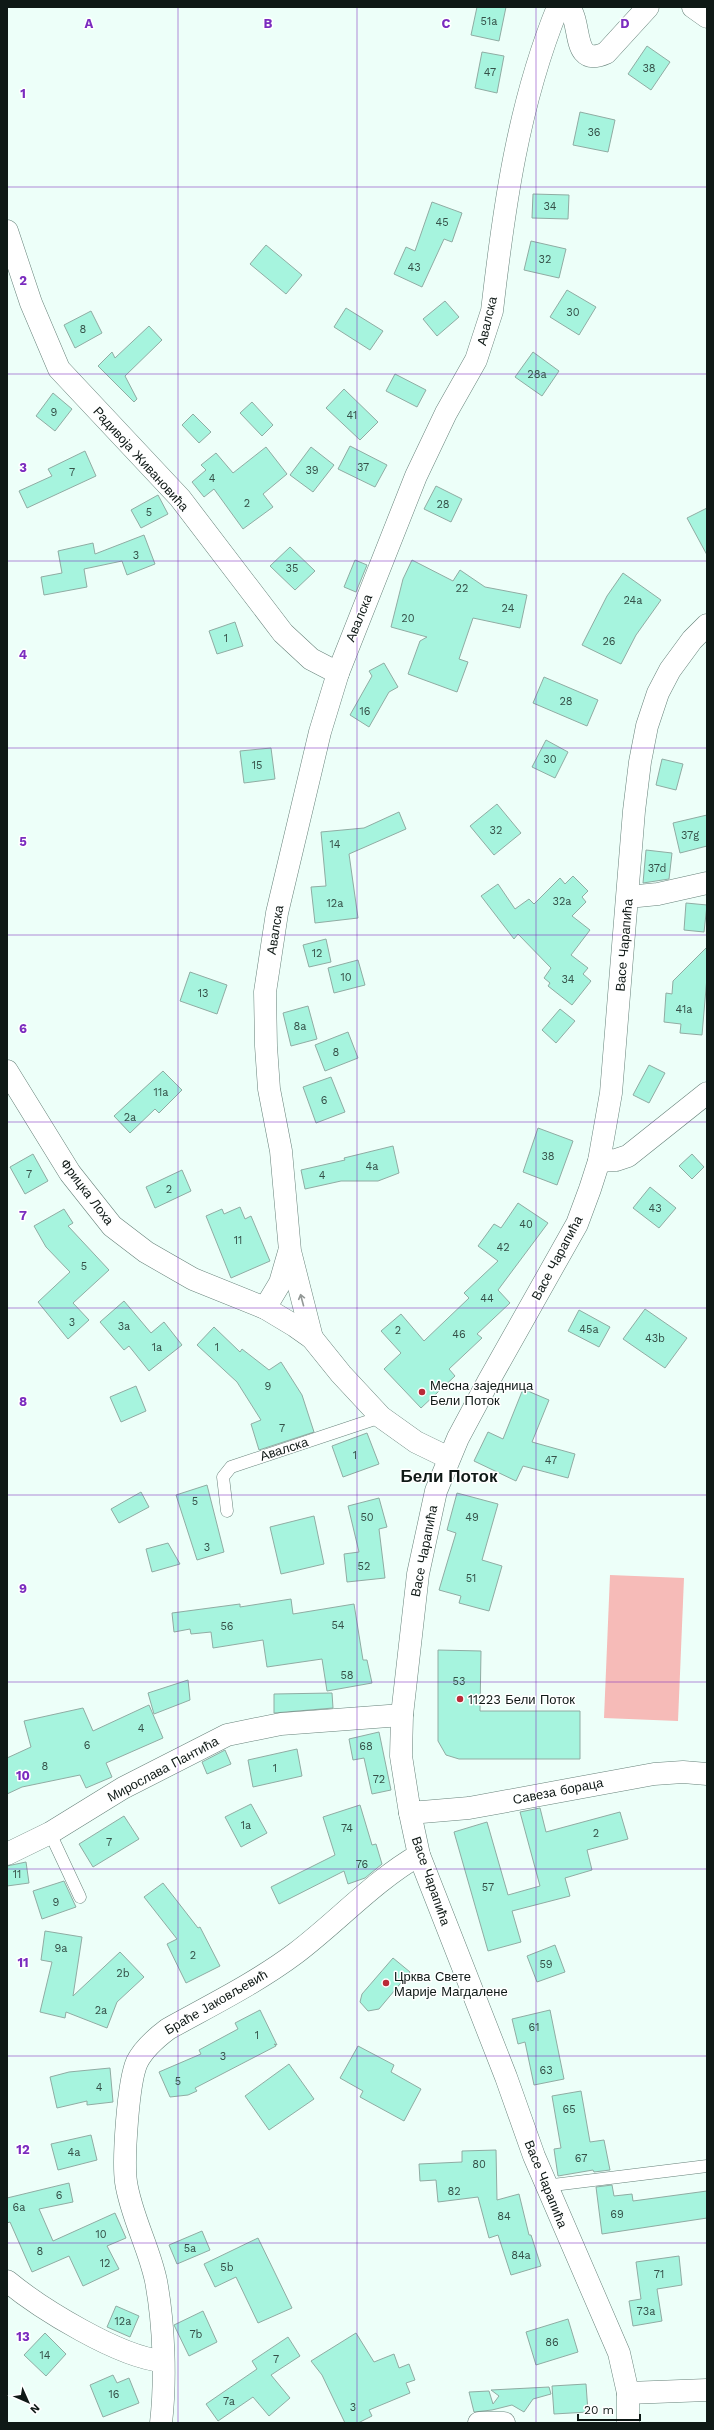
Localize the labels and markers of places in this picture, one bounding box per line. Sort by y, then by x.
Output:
place label: Месна заједница Бели Поток [430,1378,534,1408]
marker: Месна заједница Бели Поток [417,1387,427,1397]
place label: 11223 Бели Поток [468,1692,575,1707]
marker: 11223 Бели Поток [455,1694,465,1704]
place label: Црква Свете Марије Магдалене [394,1969,508,1999]
marker: Црква Свете Марије Магдалене [381,1978,391,1988]

